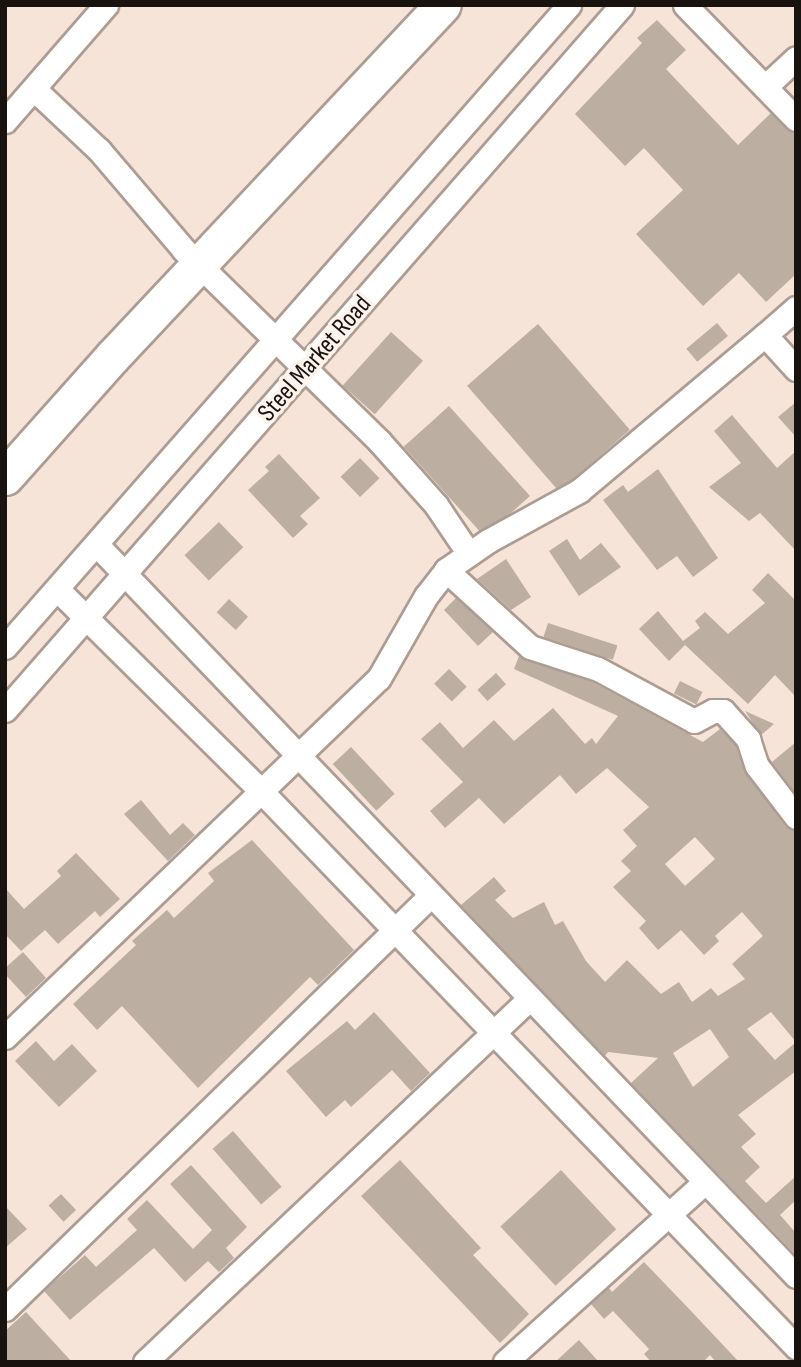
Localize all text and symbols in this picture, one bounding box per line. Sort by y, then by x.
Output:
street label: Steel Market Road [252,290,378,428]

